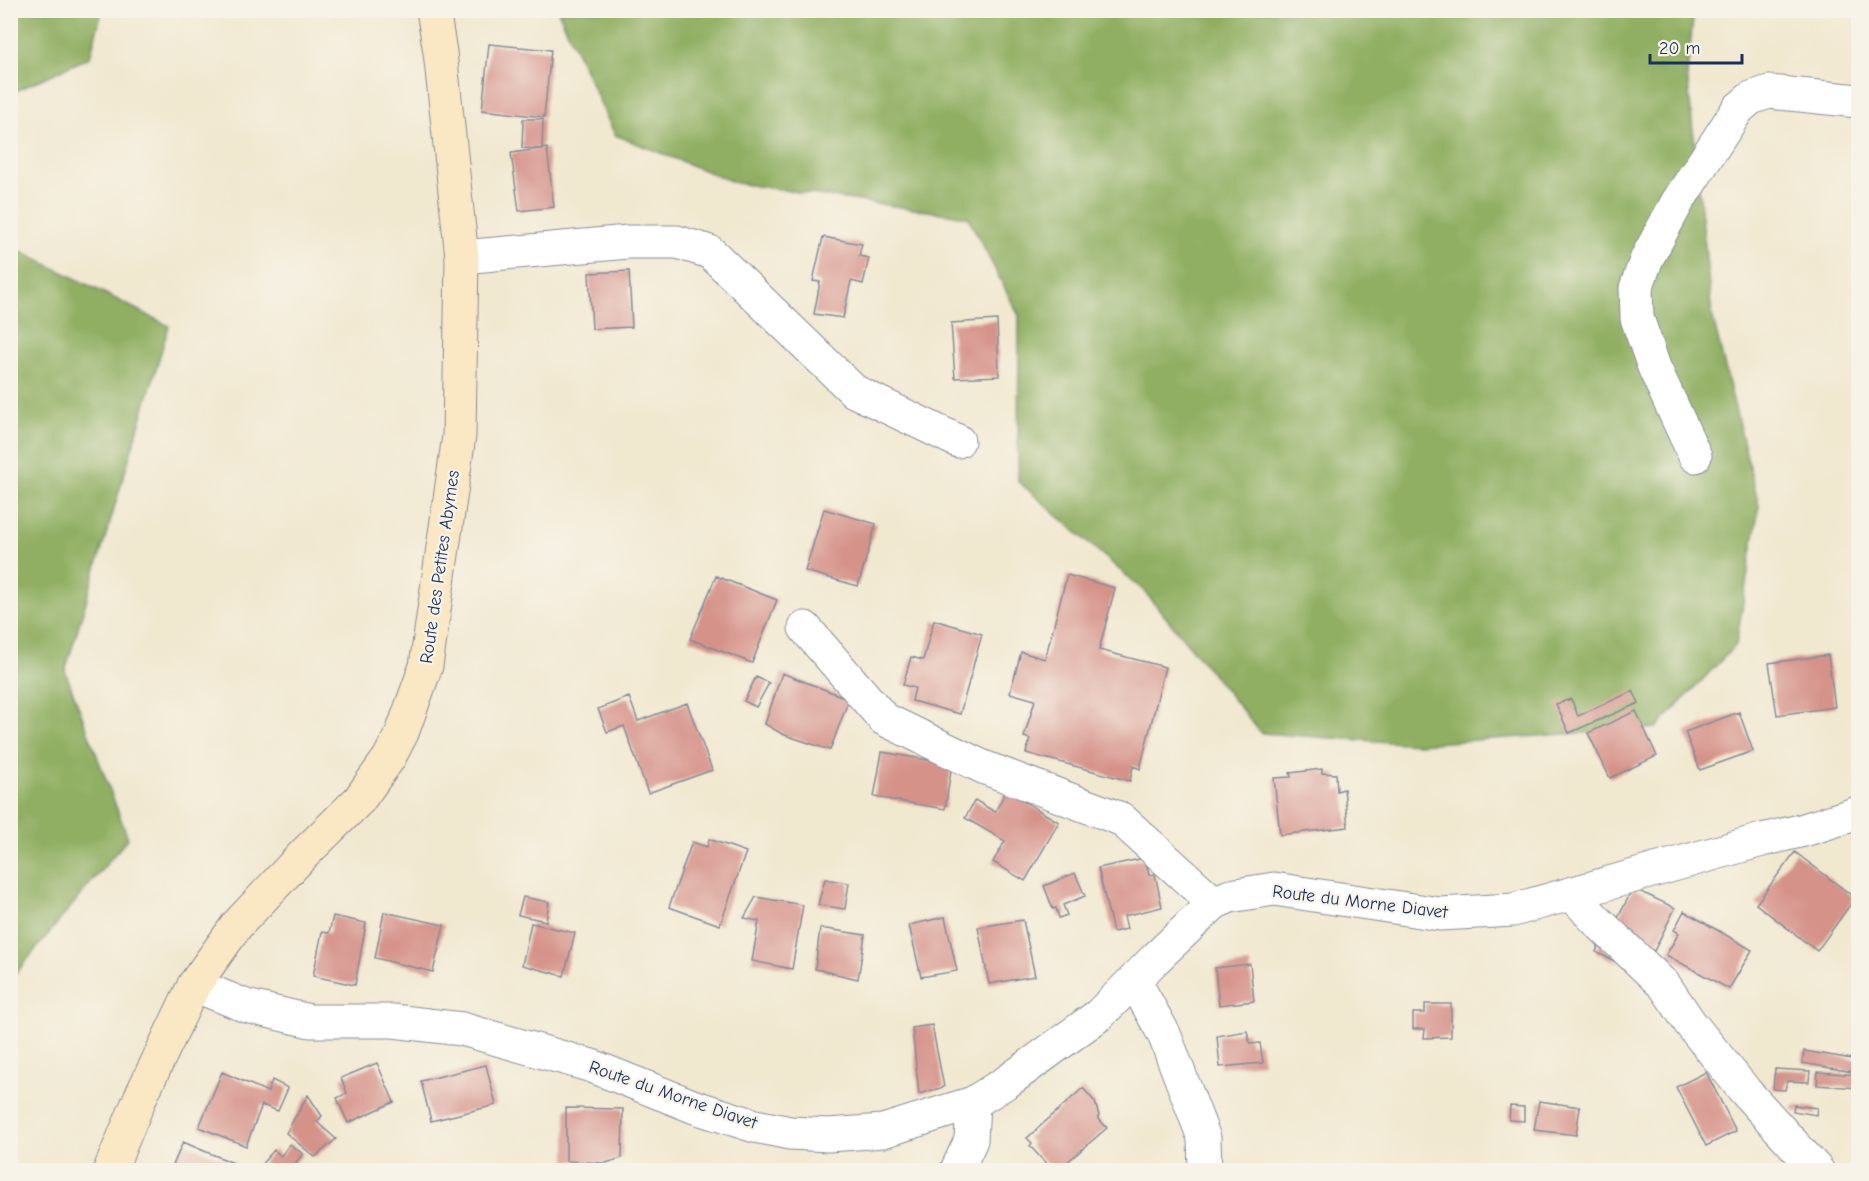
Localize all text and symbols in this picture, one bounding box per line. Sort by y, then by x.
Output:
scale bar [1650,27,1742,65]
text: 20 m [1659,38,1700,59]
street label: Route des Petites Abymes [416,469,464,665]
street label: Route du Morne Diavet [1271,881,1450,923]
street label: Route du Morne Diavet [586,1056,761,1134]

